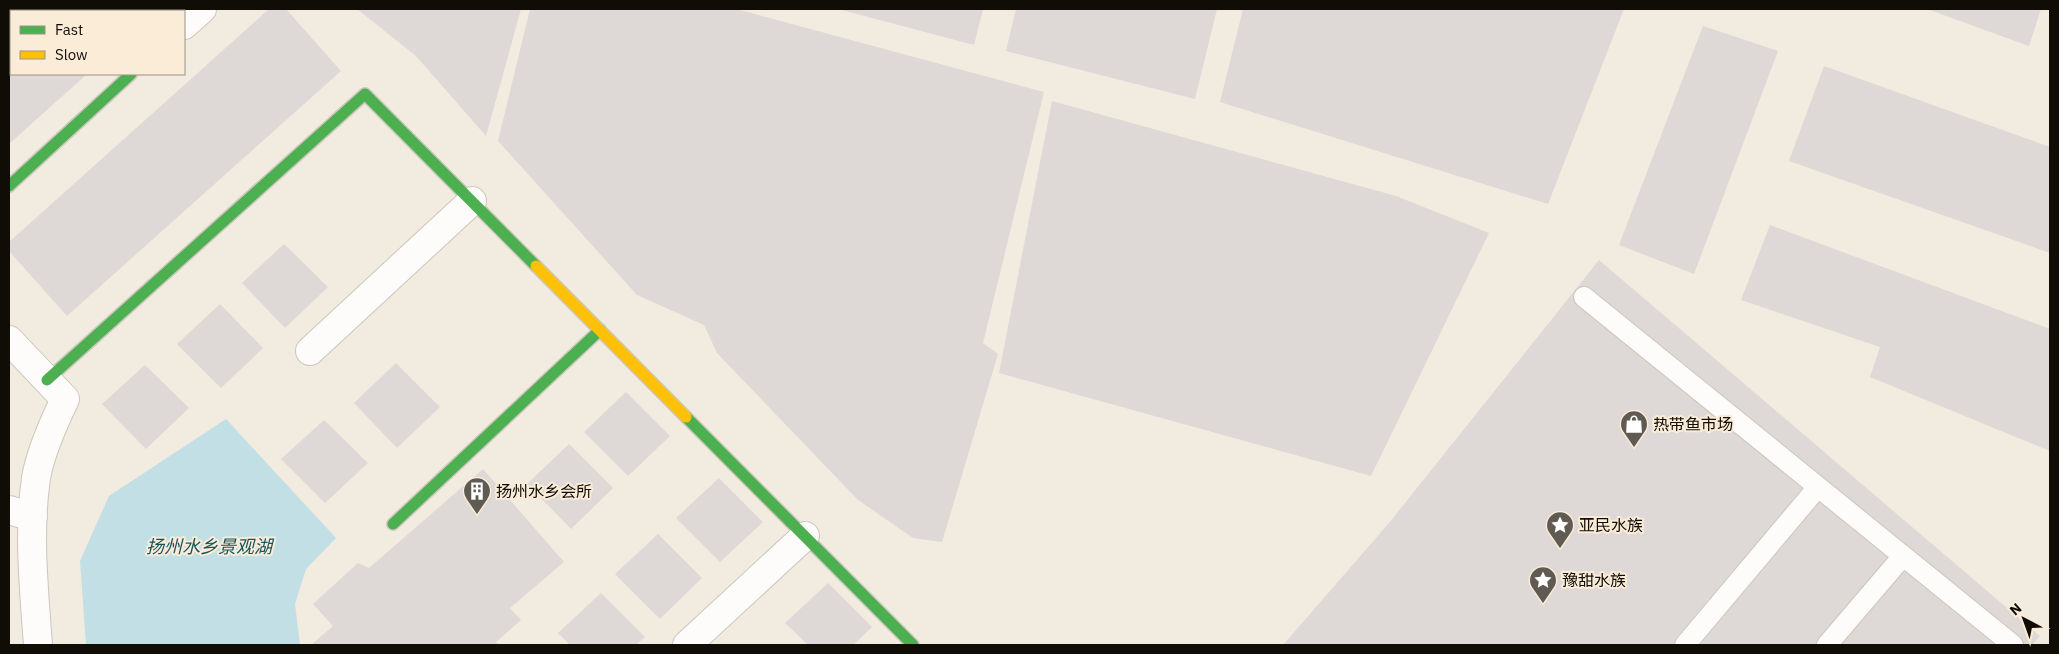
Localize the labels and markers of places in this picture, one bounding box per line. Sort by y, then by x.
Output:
shop icon: 热带鱼市场 [1619,409,1649,448]
place label: 热带鱼市场 [1653,414,1733,434]
building icon: 扬州水乡会所 [462,476,492,515]
place label: 扬州水乡会所 [496,481,592,501]
place icon: 亚民水族 [1545,510,1575,549]
place label: 亚民水族 [1579,515,1643,535]
place icon: 豫甜水族 [1528,565,1558,604]
place label: 豫甜水族 [1562,570,1626,590]

